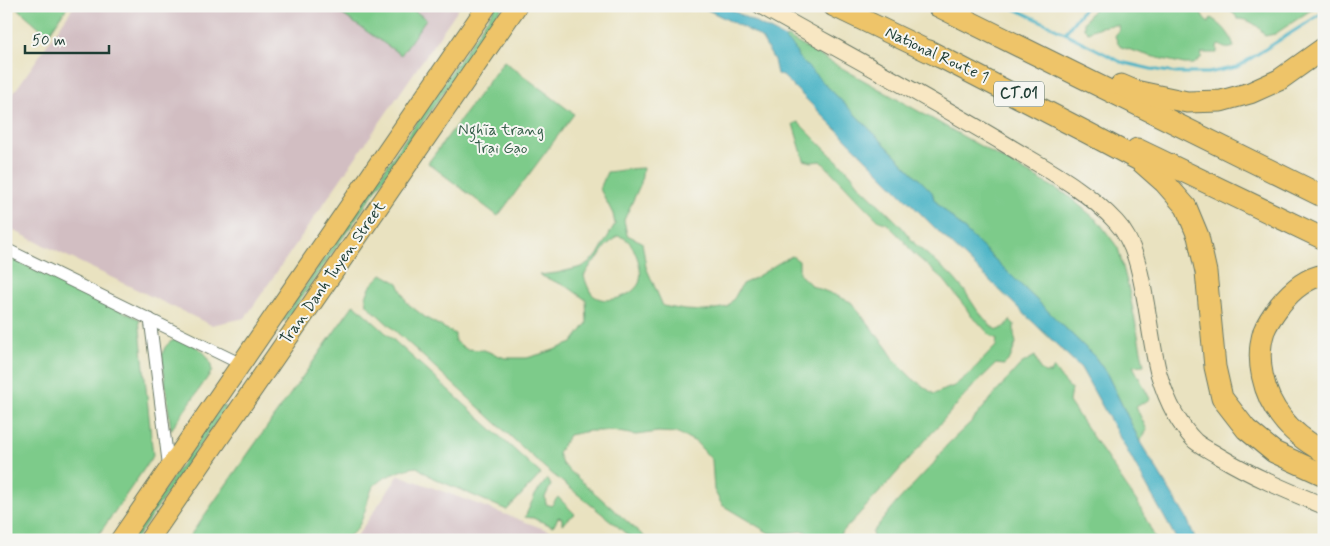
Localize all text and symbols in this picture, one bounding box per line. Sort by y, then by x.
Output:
scale bar [25,22,109,54]
street label: National Route 1 [882,22,992,88]
text: 50 m [32,31,66,51]
road number: CT.01 [994,82,1044,106]
park label: Nghĩa trang Trại Gạo [458,120,544,159]
street label: Tran Danh Tuyen Street [276,197,391,349]

